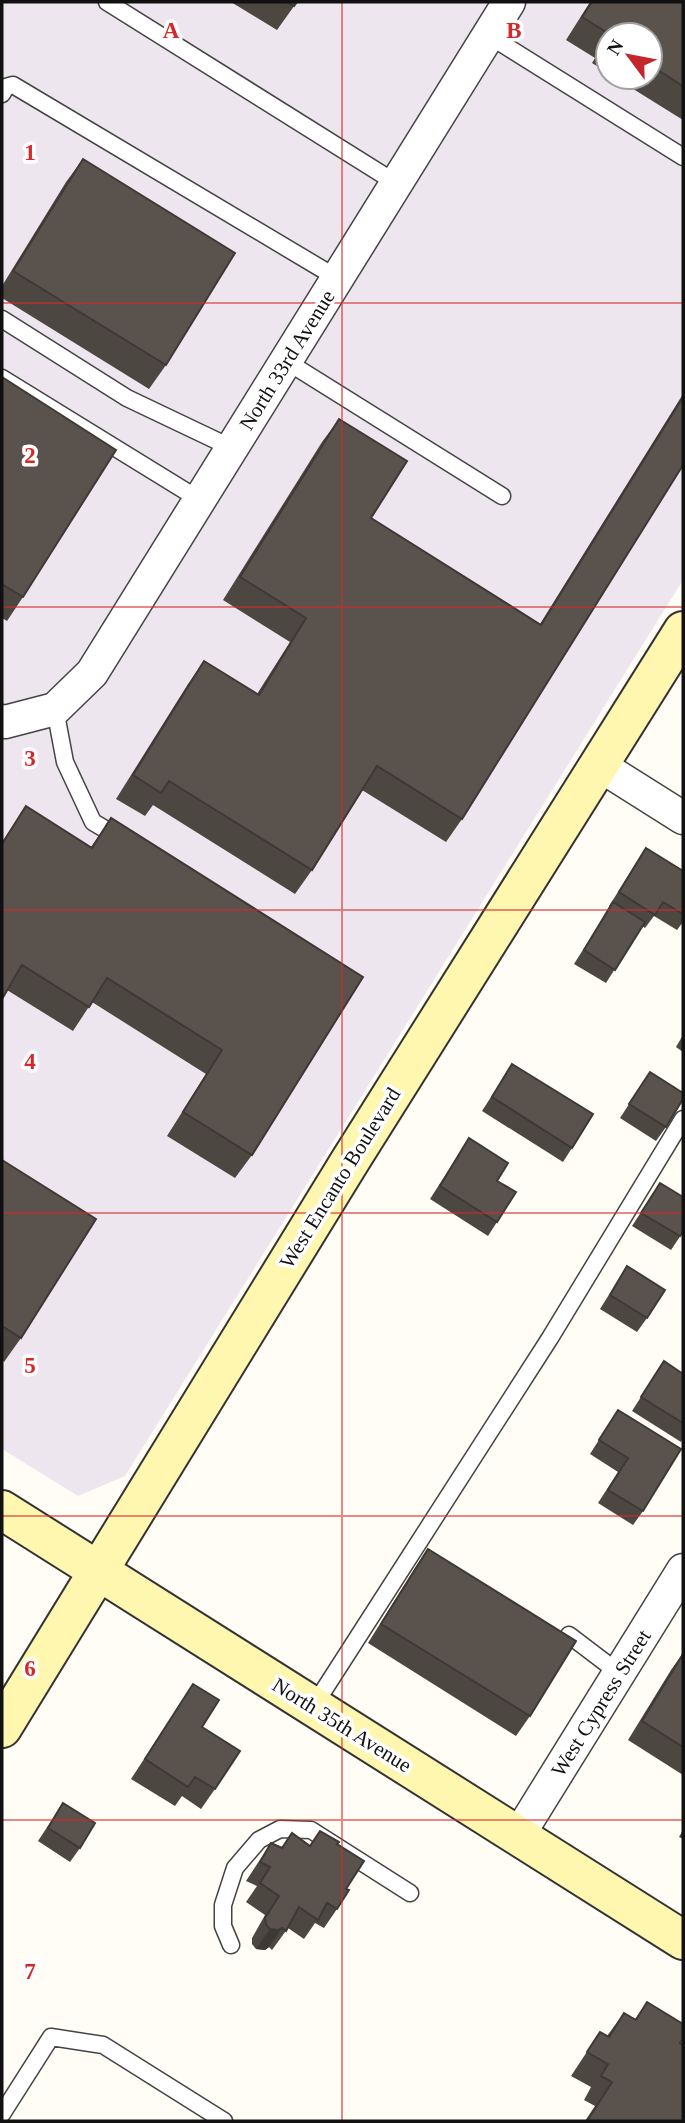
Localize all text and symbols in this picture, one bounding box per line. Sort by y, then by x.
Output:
text: A [163,18,180,43]
text: B [506,18,522,43]
north arrow [594,21,664,91]
text: N [602,36,628,59]
text: 1 [24,140,36,165]
street label: North 33rd Avenue [234,286,340,434]
text: 2 [24,443,36,468]
text: 3 [24,746,36,771]
text: 4 [24,1049,36,1074]
street label: West Encanto Boulevard [275,1083,406,1273]
text: 5 [24,1353,36,1378]
street label: West Cypress Street [546,1625,656,1781]
text: 6 [24,1656,36,1681]
street label: North 35th Avenue [268,1673,416,1777]
text: 7 [24,1959,36,1984]

